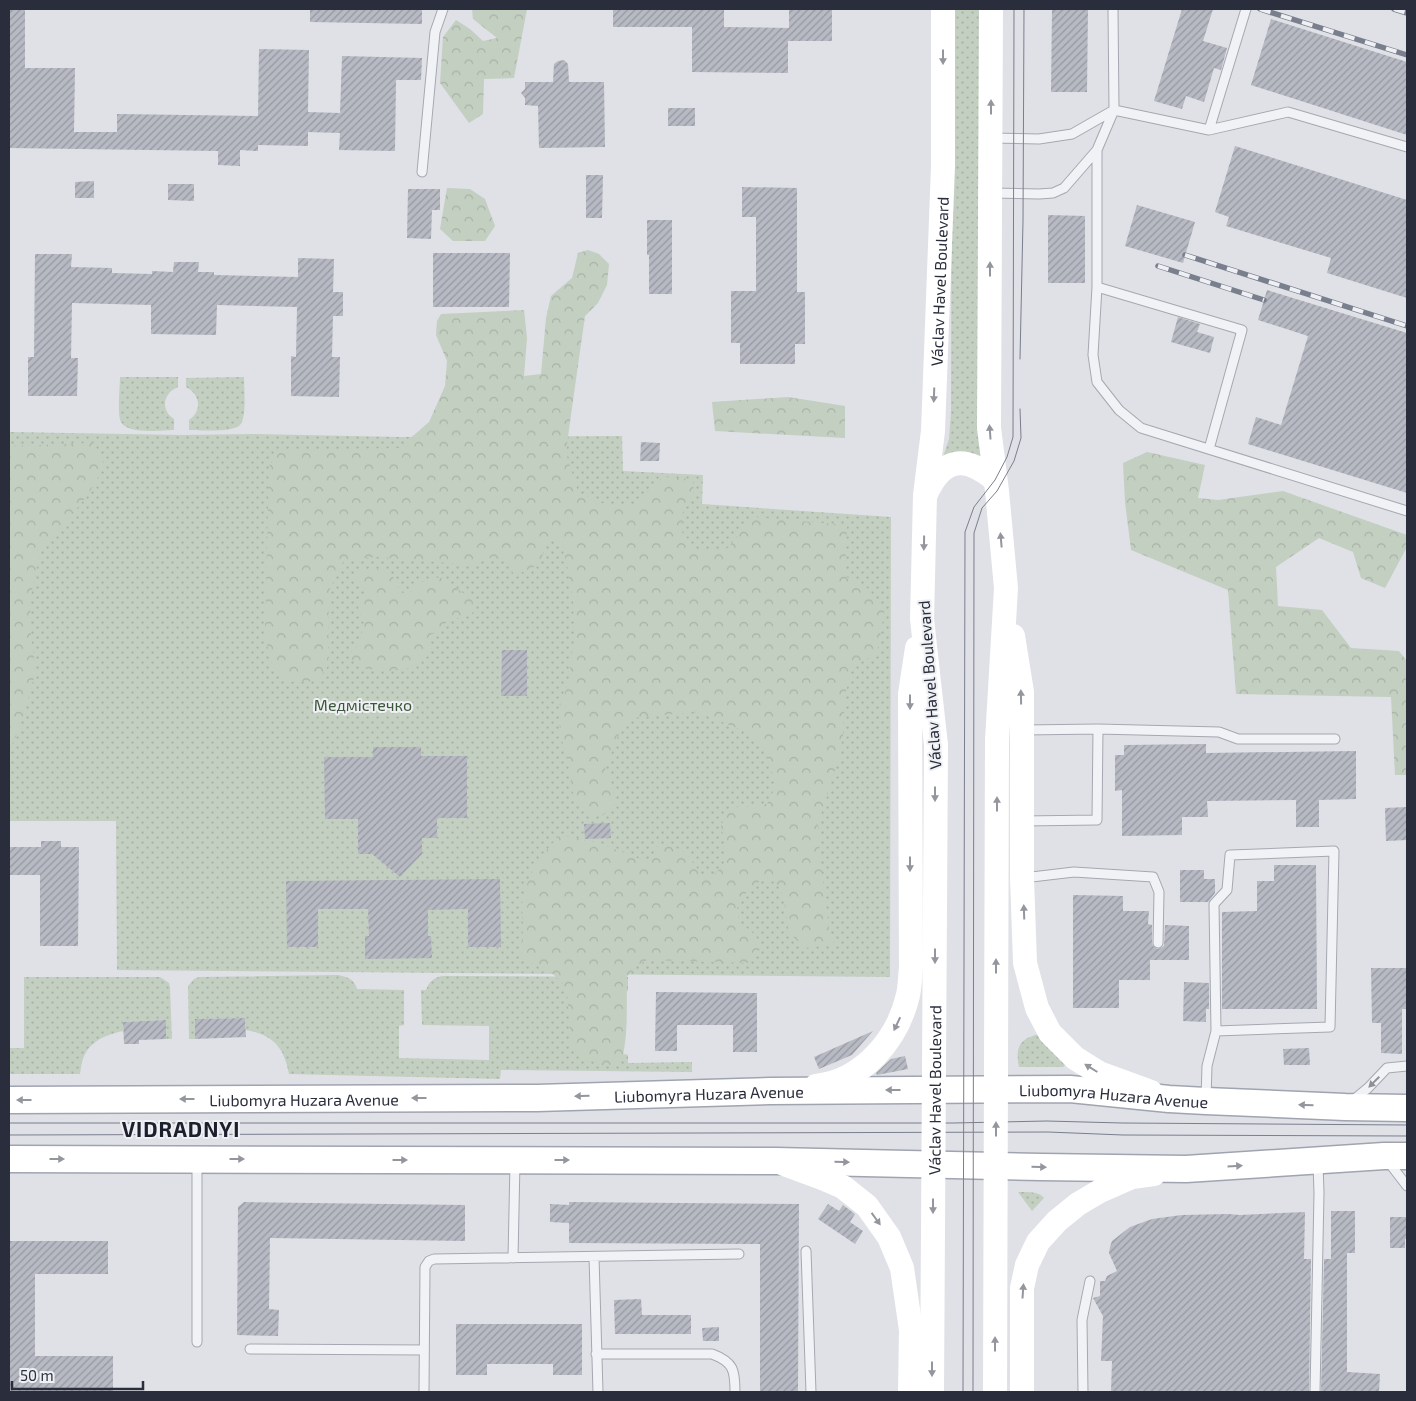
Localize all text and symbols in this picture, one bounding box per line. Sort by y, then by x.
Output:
one-way arrow [939,50,947,66]
one-way arrow [987,98,995,114]
street label: Václav Havel Boulevard [926,196,951,367]
one-way arrow [986,261,994,277]
one-way arrow [930,387,938,403]
one-way arrow [986,423,994,439]
one-way arrow [997,531,1005,547]
one-way arrow [920,536,928,552]
street label: Václav Havel Boulevard [914,600,944,770]
one-way arrow [1017,689,1025,705]
one-way arrow [906,694,914,710]
park label: Медмістечко [314,695,412,714]
one-way arrow [931,786,939,802]
one-way arrow [993,795,1001,811]
one-way arrow [906,856,914,872]
one-way arrow [1019,903,1027,919]
one-way arrow [930,949,938,965]
one-way arrow [992,958,1000,974]
street label: Václav Havel Boulevard [924,1005,944,1175]
one-way arrow [893,1017,901,1031]
one-way arrow [1085,1063,1098,1073]
one-way arrow [1368,1075,1380,1087]
street label: Liubomyra Huzara Avenue [1019,1079,1209,1111]
street label: Liubomyra Huzara Avenue [614,1081,804,1105]
one-way arrow [885,1086,901,1094]
street label: Liubomyra Huzara Avenue [209,1089,399,1109]
one-way arrow [573,1093,589,1101]
one-way arrow [411,1094,427,1102]
one-way arrow [178,1095,194,1103]
one-way arrow [16,1096,32,1104]
one-way arrow [1298,1101,1314,1109]
district label: VIDRADNYI [122,1116,240,1141]
one-way arrow [992,1120,1000,1136]
one-way arrow [50,1155,66,1163]
one-way arrow [230,1155,246,1163]
one-way arrow [392,1156,408,1164]
one-way arrow [555,1156,571,1164]
one-way arrow [834,1158,850,1166]
one-way arrow [1227,1161,1243,1169]
one-way arrow [1032,1164,1048,1172]
one-way arrow [929,1199,937,1215]
one-way arrow [871,1212,881,1226]
one-way arrow [1019,1283,1027,1299]
one-way arrow [991,1335,999,1351]
scale bar [12,1358,144,1390]
one-way arrow [928,1361,936,1377]
text: 50 m [20,1366,54,1384]

